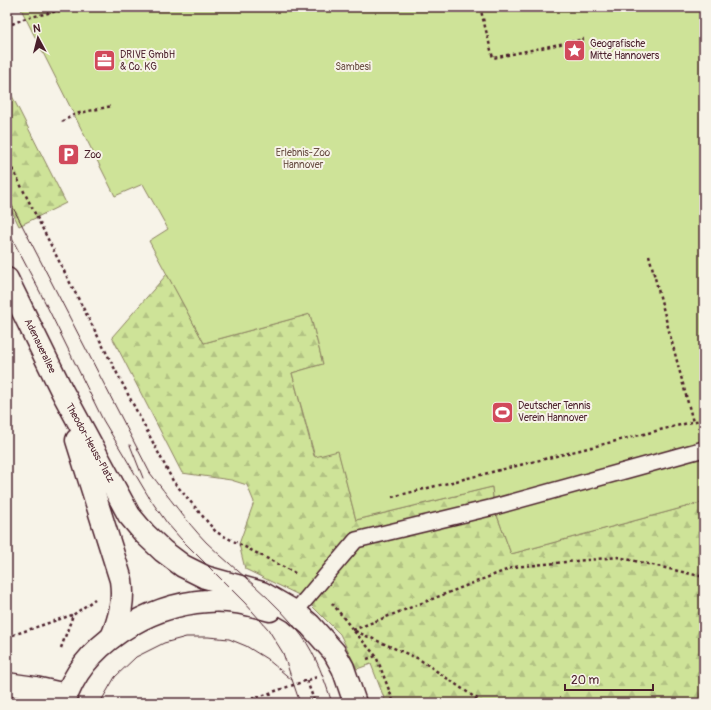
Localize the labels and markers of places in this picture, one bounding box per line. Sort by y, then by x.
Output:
place icon: Geografische Mitte Hannovers [561,37,587,63]
place label: Geografische Mitte Hannovers [590,38,660,62]
office icon: DRIVE GmbH & Co. KG [91,48,117,74]
place label: DRIVE GmbH & Co. KG [120,49,175,73]
parking icon: Zoo [56,142,82,168]
place label: Zoo [84,149,102,161]
sports icon: Deutscher Tennis Verein Hannover [490,399,516,425]
place label: Deutscher Tennis Verein Hannover [518,400,591,424]

